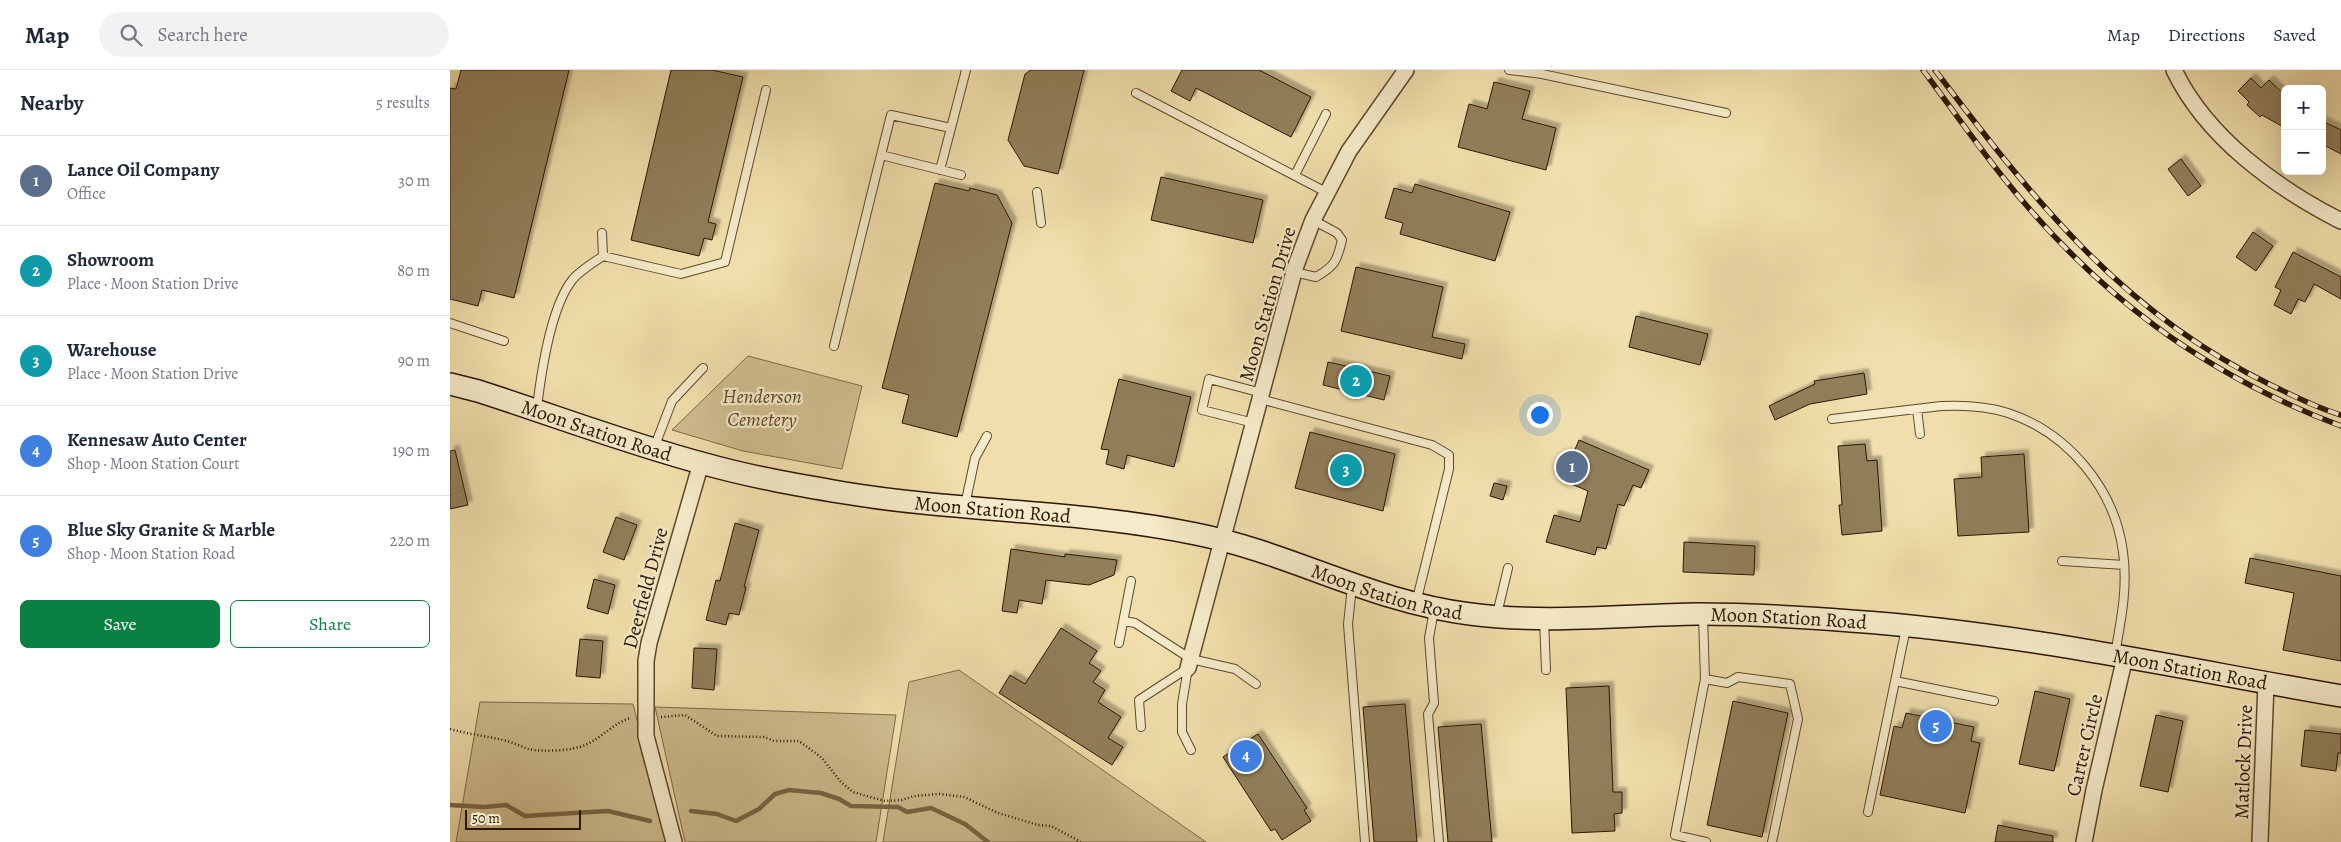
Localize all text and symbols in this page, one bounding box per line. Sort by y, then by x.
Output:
search box [99,12,449,57]
text: Map [25,19,69,51]
icon: search [117,21,145,49]
text: Search here [157,22,248,48]
text: Map [2107,23,2140,47]
text: Directions [2168,23,2245,47]
text: Saved [2273,23,2316,47]
map controls [2281,85,2326,175]
button: + [2281,85,2326,130]
text: Nearby [20,89,83,117]
text: 5 results [376,92,430,114]
button: − [2281,130,2326,175]
text: Lance Oil Company [67,157,219,183]
text: 1 [33,170,39,192]
text: 30 m [398,170,430,192]
text: Office [67,183,106,205]
street label: Moon Station Drive [1232,224,1303,385]
text: Showroom [67,247,154,273]
text: 2 [32,260,40,282]
text: 80 m [397,260,430,282]
text: Place · Moon Station Drive [67,273,238,295]
text: Warehouse [67,337,156,363]
text: 3 [33,350,39,372]
text: 90 m [398,350,430,372]
pin: 2 [1340,362,1372,400]
text: Place · Moon Station Drive [67,363,238,385]
park label: Henderson Cemetery [722,383,802,433]
street label: Moon Station Road [518,393,675,468]
your location [1527,402,1553,428]
text: Kennesaw Auto Center [67,427,247,453]
text: 4 [32,440,40,462]
text: 190 m [392,440,430,462]
pin: 1 [1556,448,1588,486]
pin: 3 [1330,451,1362,489]
text: Shop · Moon Station Court [67,453,240,475]
street label: Moon Station Road [913,489,1072,530]
text: Blue Sky Granite & Marble [67,517,275,543]
street label: Deerfield Drive [616,524,675,652]
text: 5 [33,530,39,552]
text: 220 m [390,530,430,552]
text: Shop · Moon Station Road [67,543,235,565]
street label: Moon Station Road [1307,557,1465,627]
button: Save [20,600,220,648]
button: Share [230,600,430,648]
street label: Moon Station Road [1710,601,1868,636]
street label: Moon Station Road [2111,642,2270,697]
street label: Carter Circle [2060,691,2109,799]
street label: Matlock Drive [2228,704,2259,820]
pin: 5 [1920,707,1952,745]
pin: 4 [1230,737,1262,775]
scale bar [465,807,581,830]
text: 50 m [472,809,500,828]

